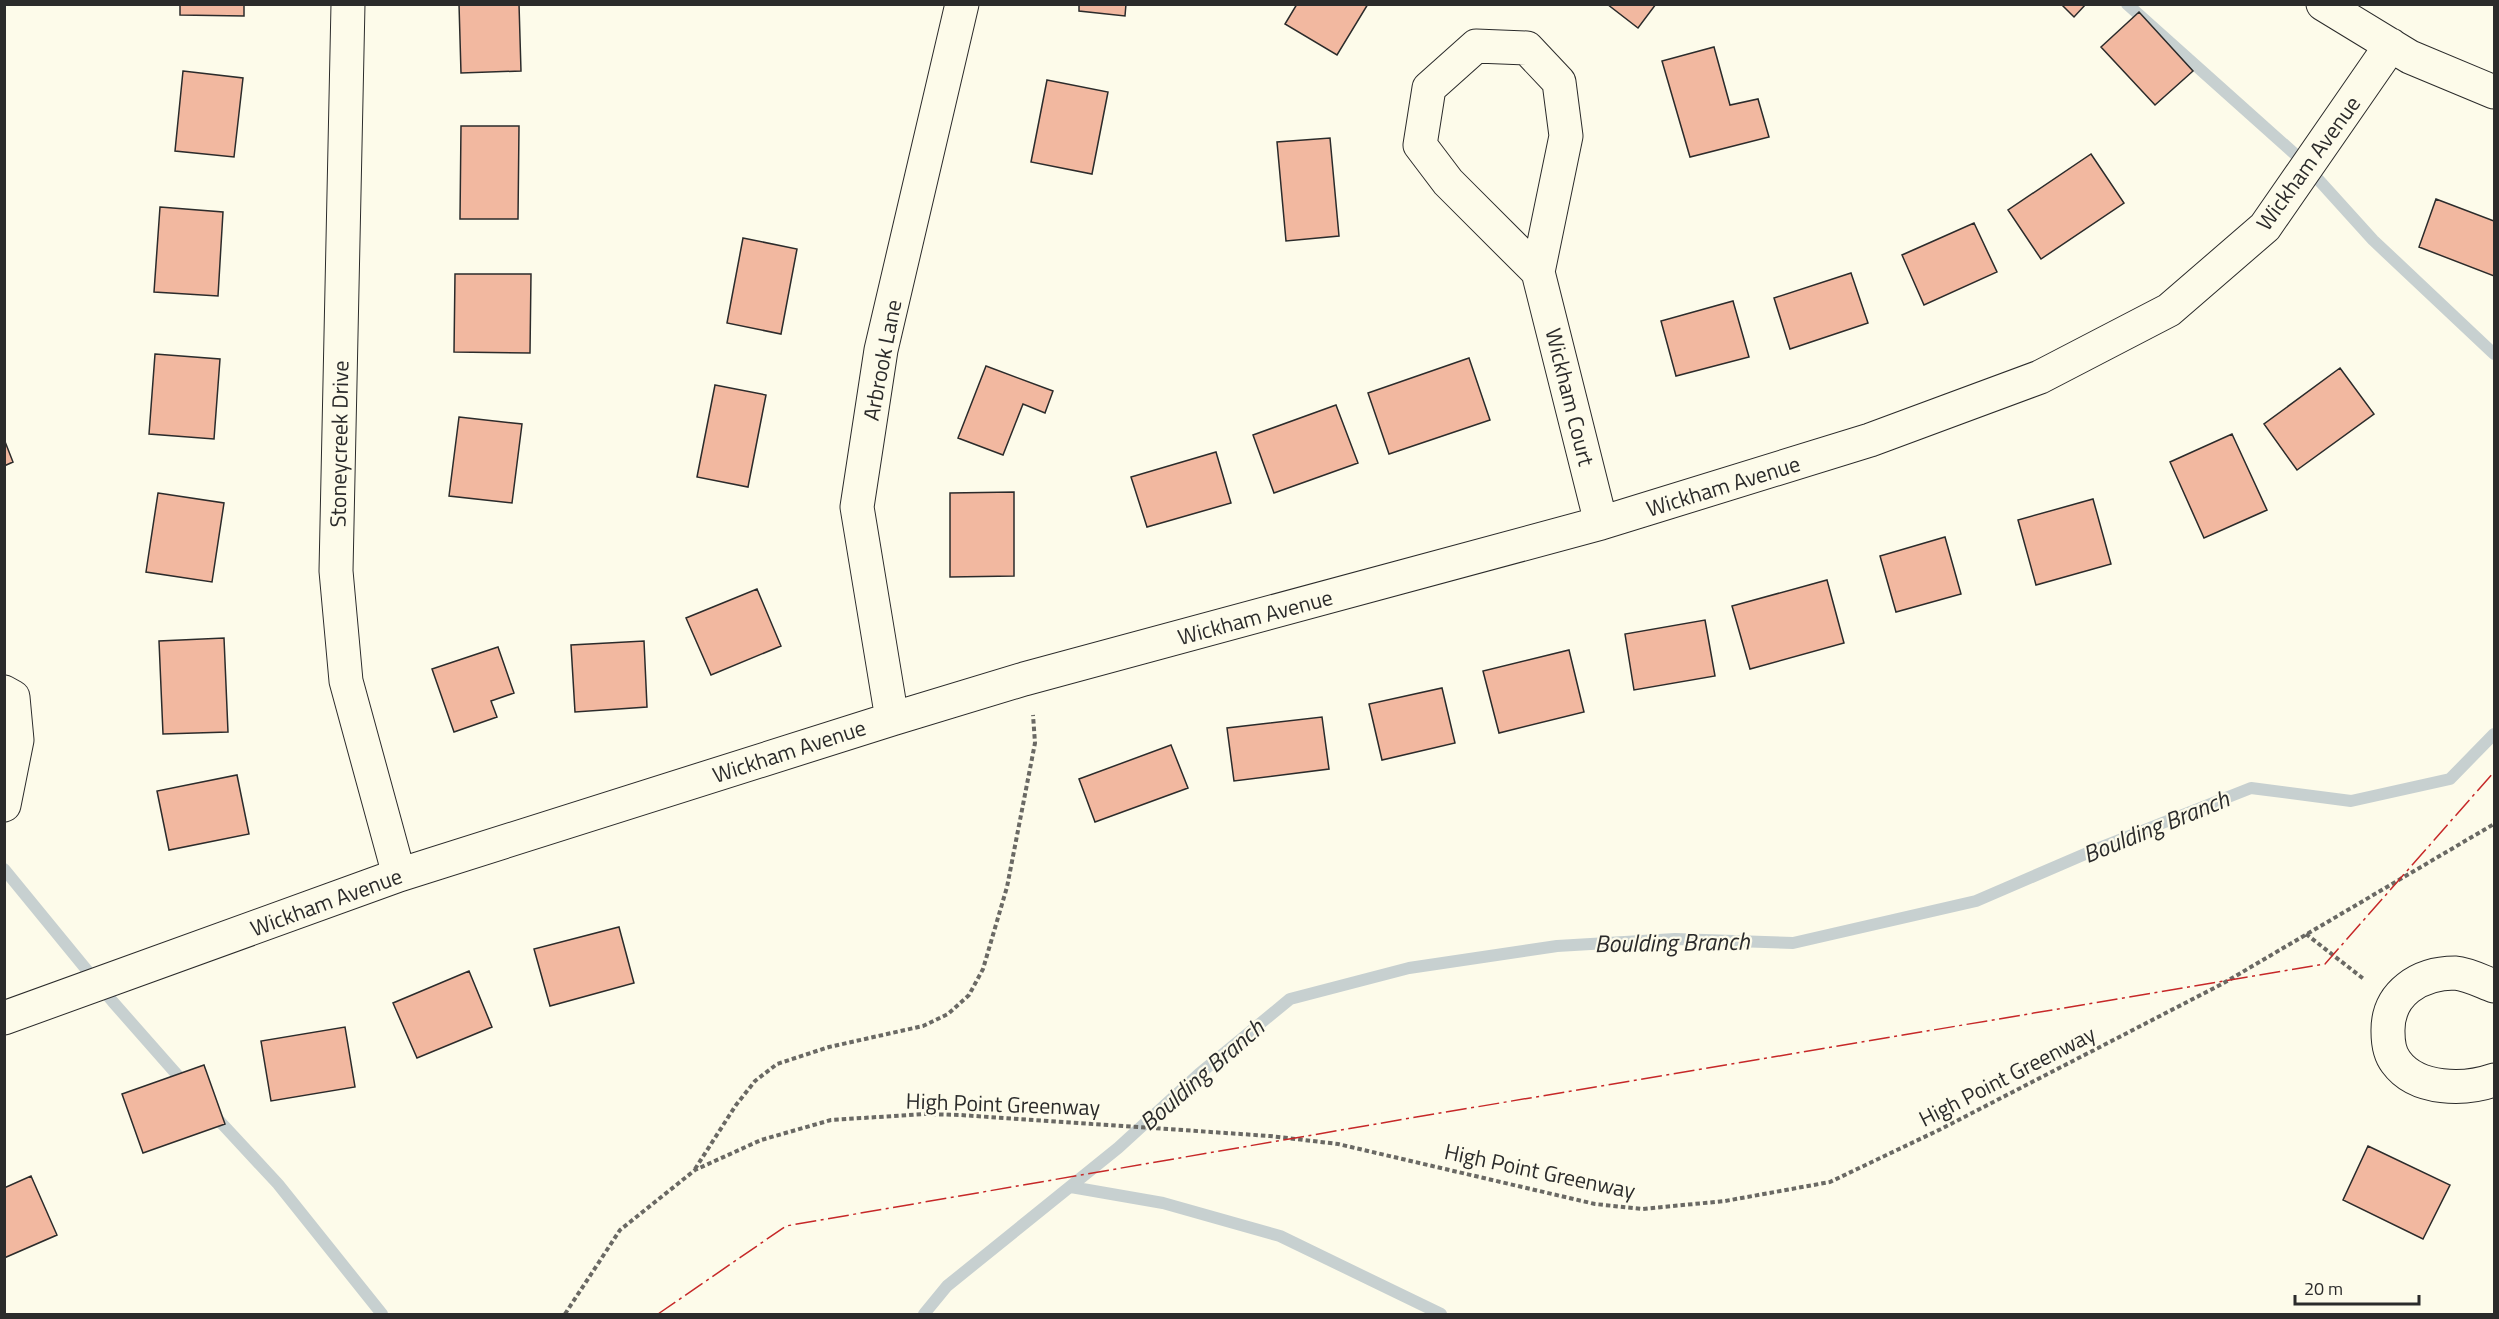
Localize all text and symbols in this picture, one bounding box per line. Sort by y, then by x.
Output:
street label: Wickham Avenue [2247,89,2369,237]
street label: Arbrook Lane [854,296,910,424]
street label: Wickham Court [1536,325,1604,470]
street label: Stoneycreek Drive [321,360,357,528]
street label: Wickham Avenue [1642,446,1804,526]
street label: Wickham Avenue [1174,580,1336,654]
street label: Wickham Avenue [708,710,870,792]
water label: Boulding Branch [2077,780,2235,872]
street label: Wickham Avenue [245,859,407,945]
water label: Boulding Branch [1594,923,1751,961]
water label: Boulding Branch [1131,1009,1272,1139]
street label: High Point Greenway [1913,1017,2102,1135]
street label: High Point Greenway [905,1084,1101,1124]
street label: High Point Greenway [1441,1134,1639,1208]
scale bar [2295,1268,2420,1306]
text: 20 m [2304,1275,2343,1302]

